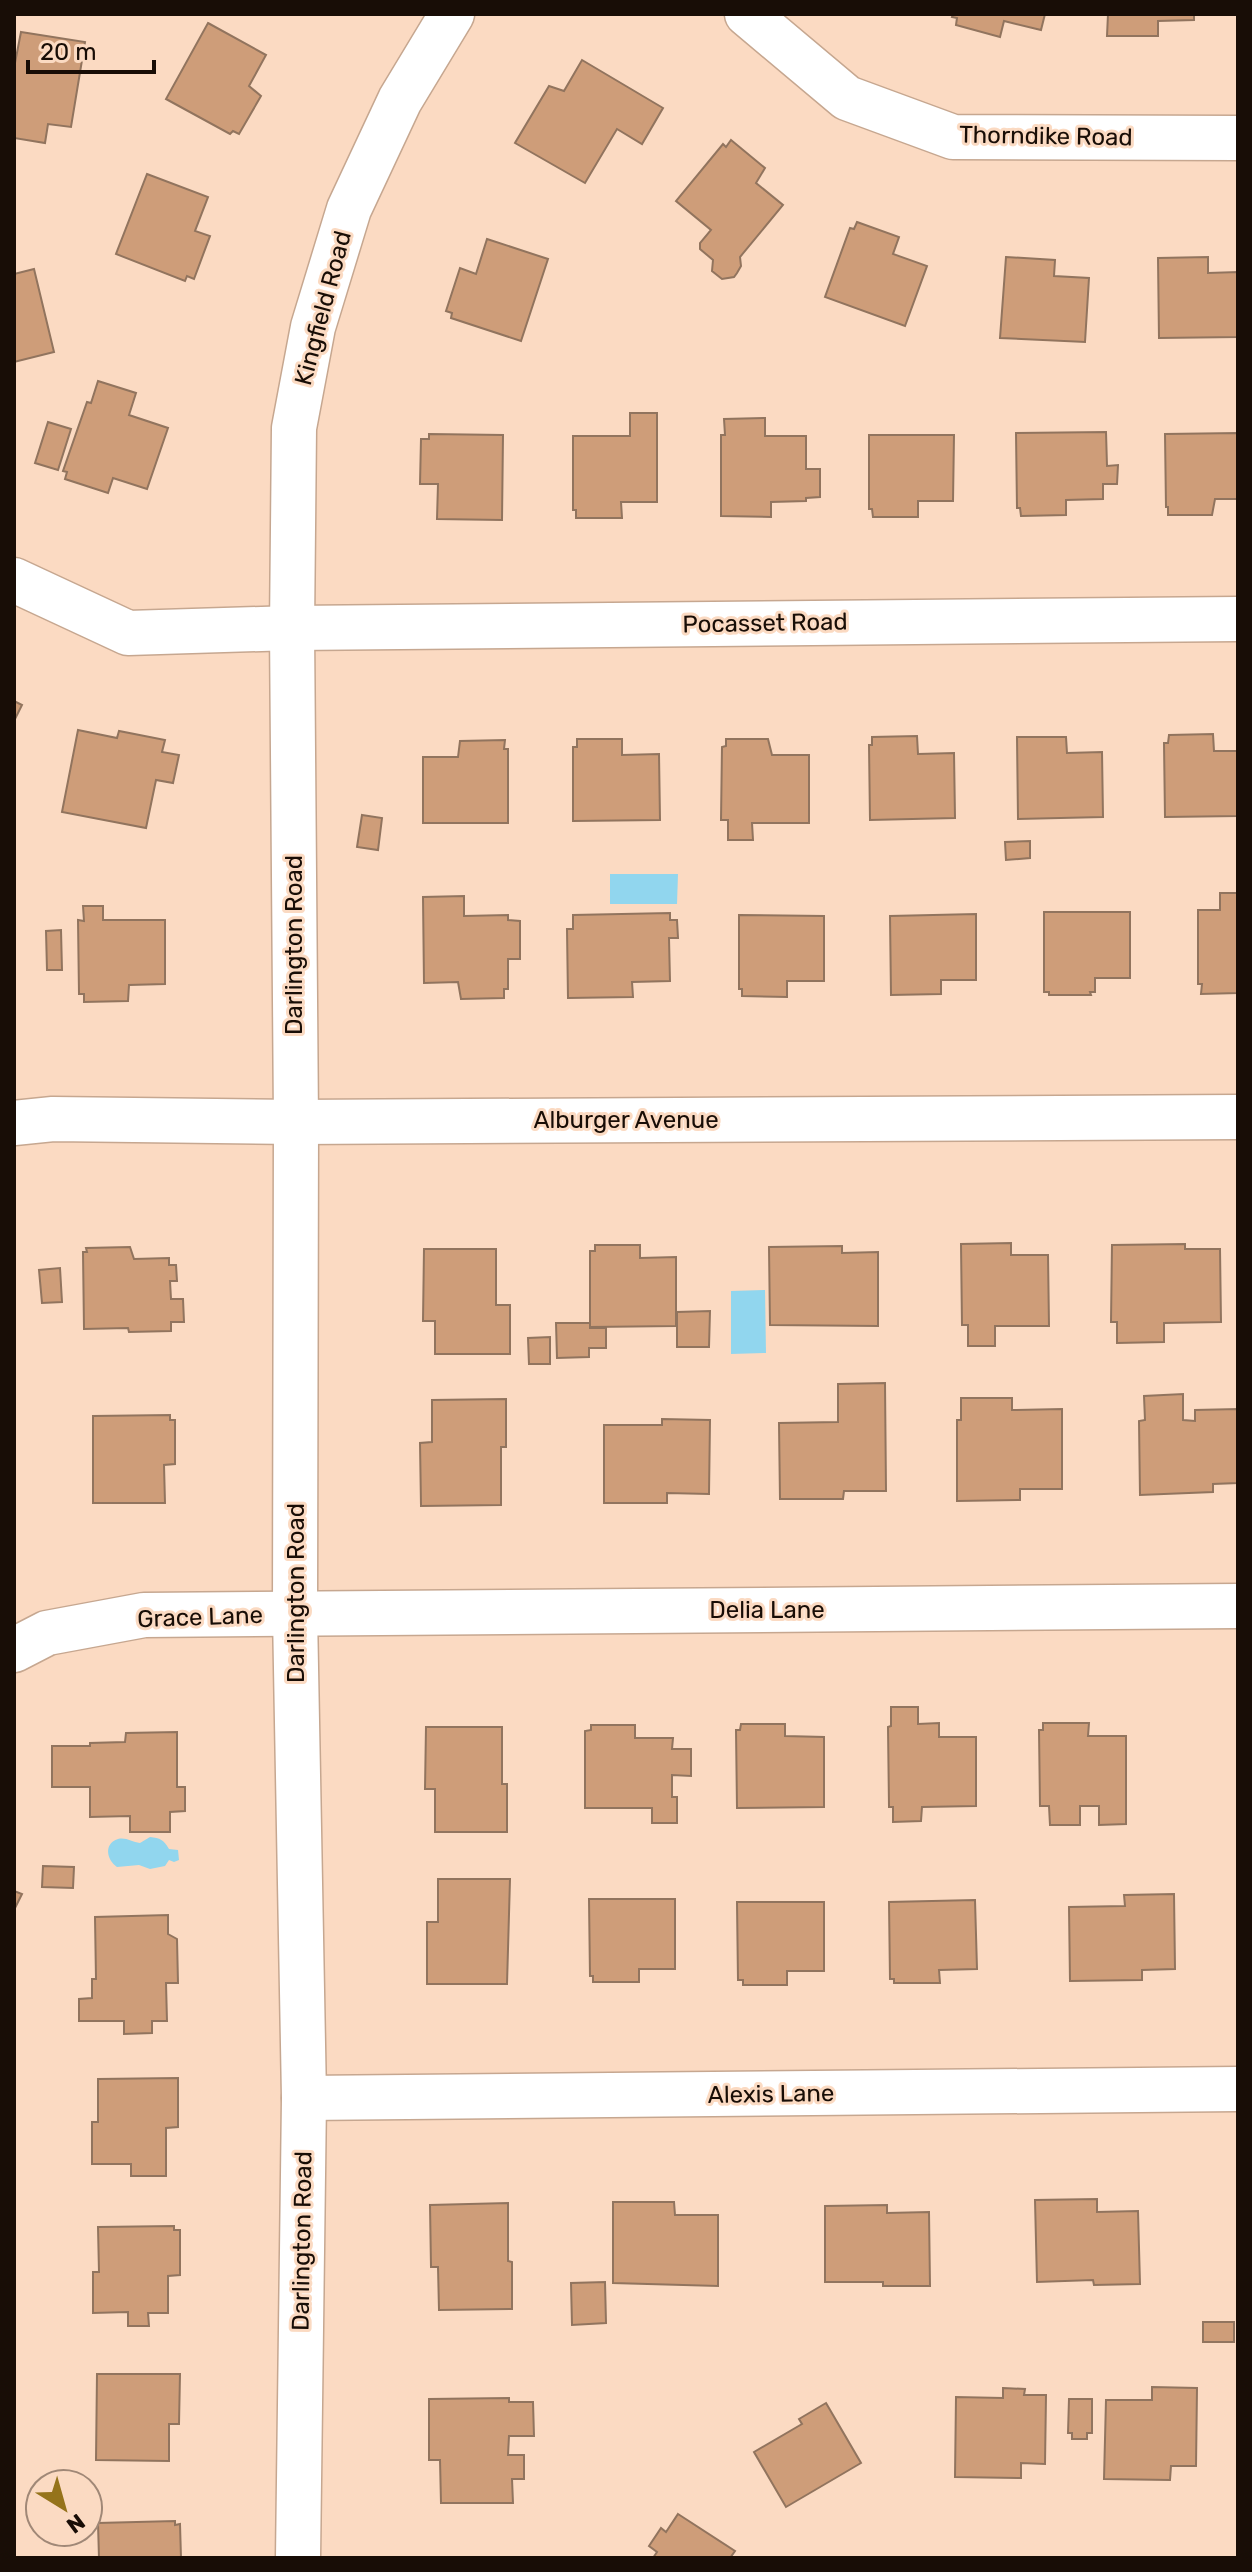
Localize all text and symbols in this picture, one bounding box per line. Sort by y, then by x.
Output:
scale bar [28,24,154,74]
text: 20 m [40,38,97,66]
street label: Thorndike Road [959,120,1133,152]
street label: Kingfield Road [289,228,357,388]
street label: Pocasset Road [682,608,848,638]
street label: Darlington Road [280,855,308,1035]
street label: Alburger Avenue [533,1106,719,1134]
street label: Darlington Road [282,1503,310,1683]
street label: Delia Lane [709,1596,825,1624]
street label: Grace Lane [137,1601,263,1633]
street label: Alexis Lane [707,2079,835,2109]
street label: Darlington Road [286,2151,318,2331]
north arrow [24,2468,104,2548]
text: N [61,2508,90,2539]

